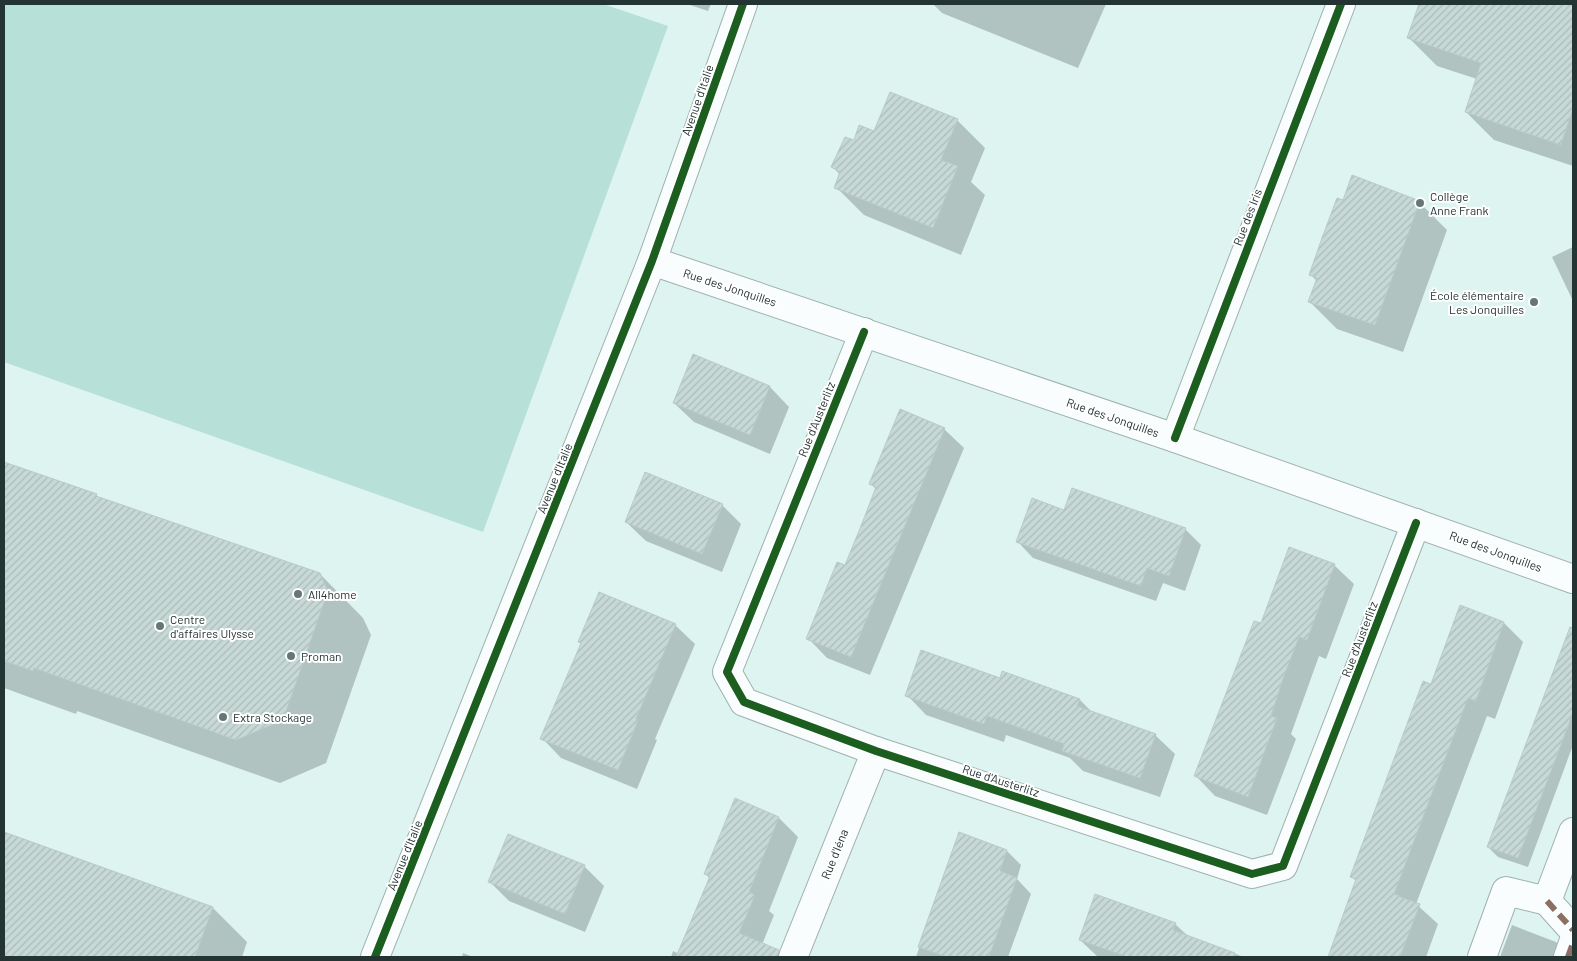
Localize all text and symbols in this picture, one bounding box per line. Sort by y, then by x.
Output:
street label: Avenue d'Italie [678,63,716,137]
street label: Rue des Iris [1230,186,1264,247]
place label: Collège Anne Frank [1430,189,1489,217]
marker: Collège Anne Frank [1414,197,1426,209]
street label: Rue des Jonquilles [682,265,779,309]
place label: École élémentaire Les Jonquilles [1430,288,1524,316]
marker: École élémentaire Les Jonquilles [1528,296,1540,308]
street label: Rue d'Austerlitz [795,379,837,459]
street label: Rue des Jonquilles [1065,395,1161,440]
street label: Avenue d'Italie [534,441,574,515]
street label: Rue des Jonquilles [1448,528,1544,574]
place label: All4home [308,587,357,601]
marker: All4home [292,588,304,600]
street label: Rue d'Austerlitz [1338,599,1380,679]
place label: Centre d'affaires Ulysse [170,612,254,640]
marker: Centre d'affaires Ulysse [154,620,166,632]
place label: Proman [301,649,341,663]
marker: Proman [285,650,297,662]
place label: Extra Stockage [233,710,312,724]
marker: Extra Stockage [217,711,229,723]
street label: Rue d'Austerlitz [961,761,1041,799]
street label: Avenue d'Italie [384,818,424,892]
street label: Rue d'Iéna [818,827,850,881]

